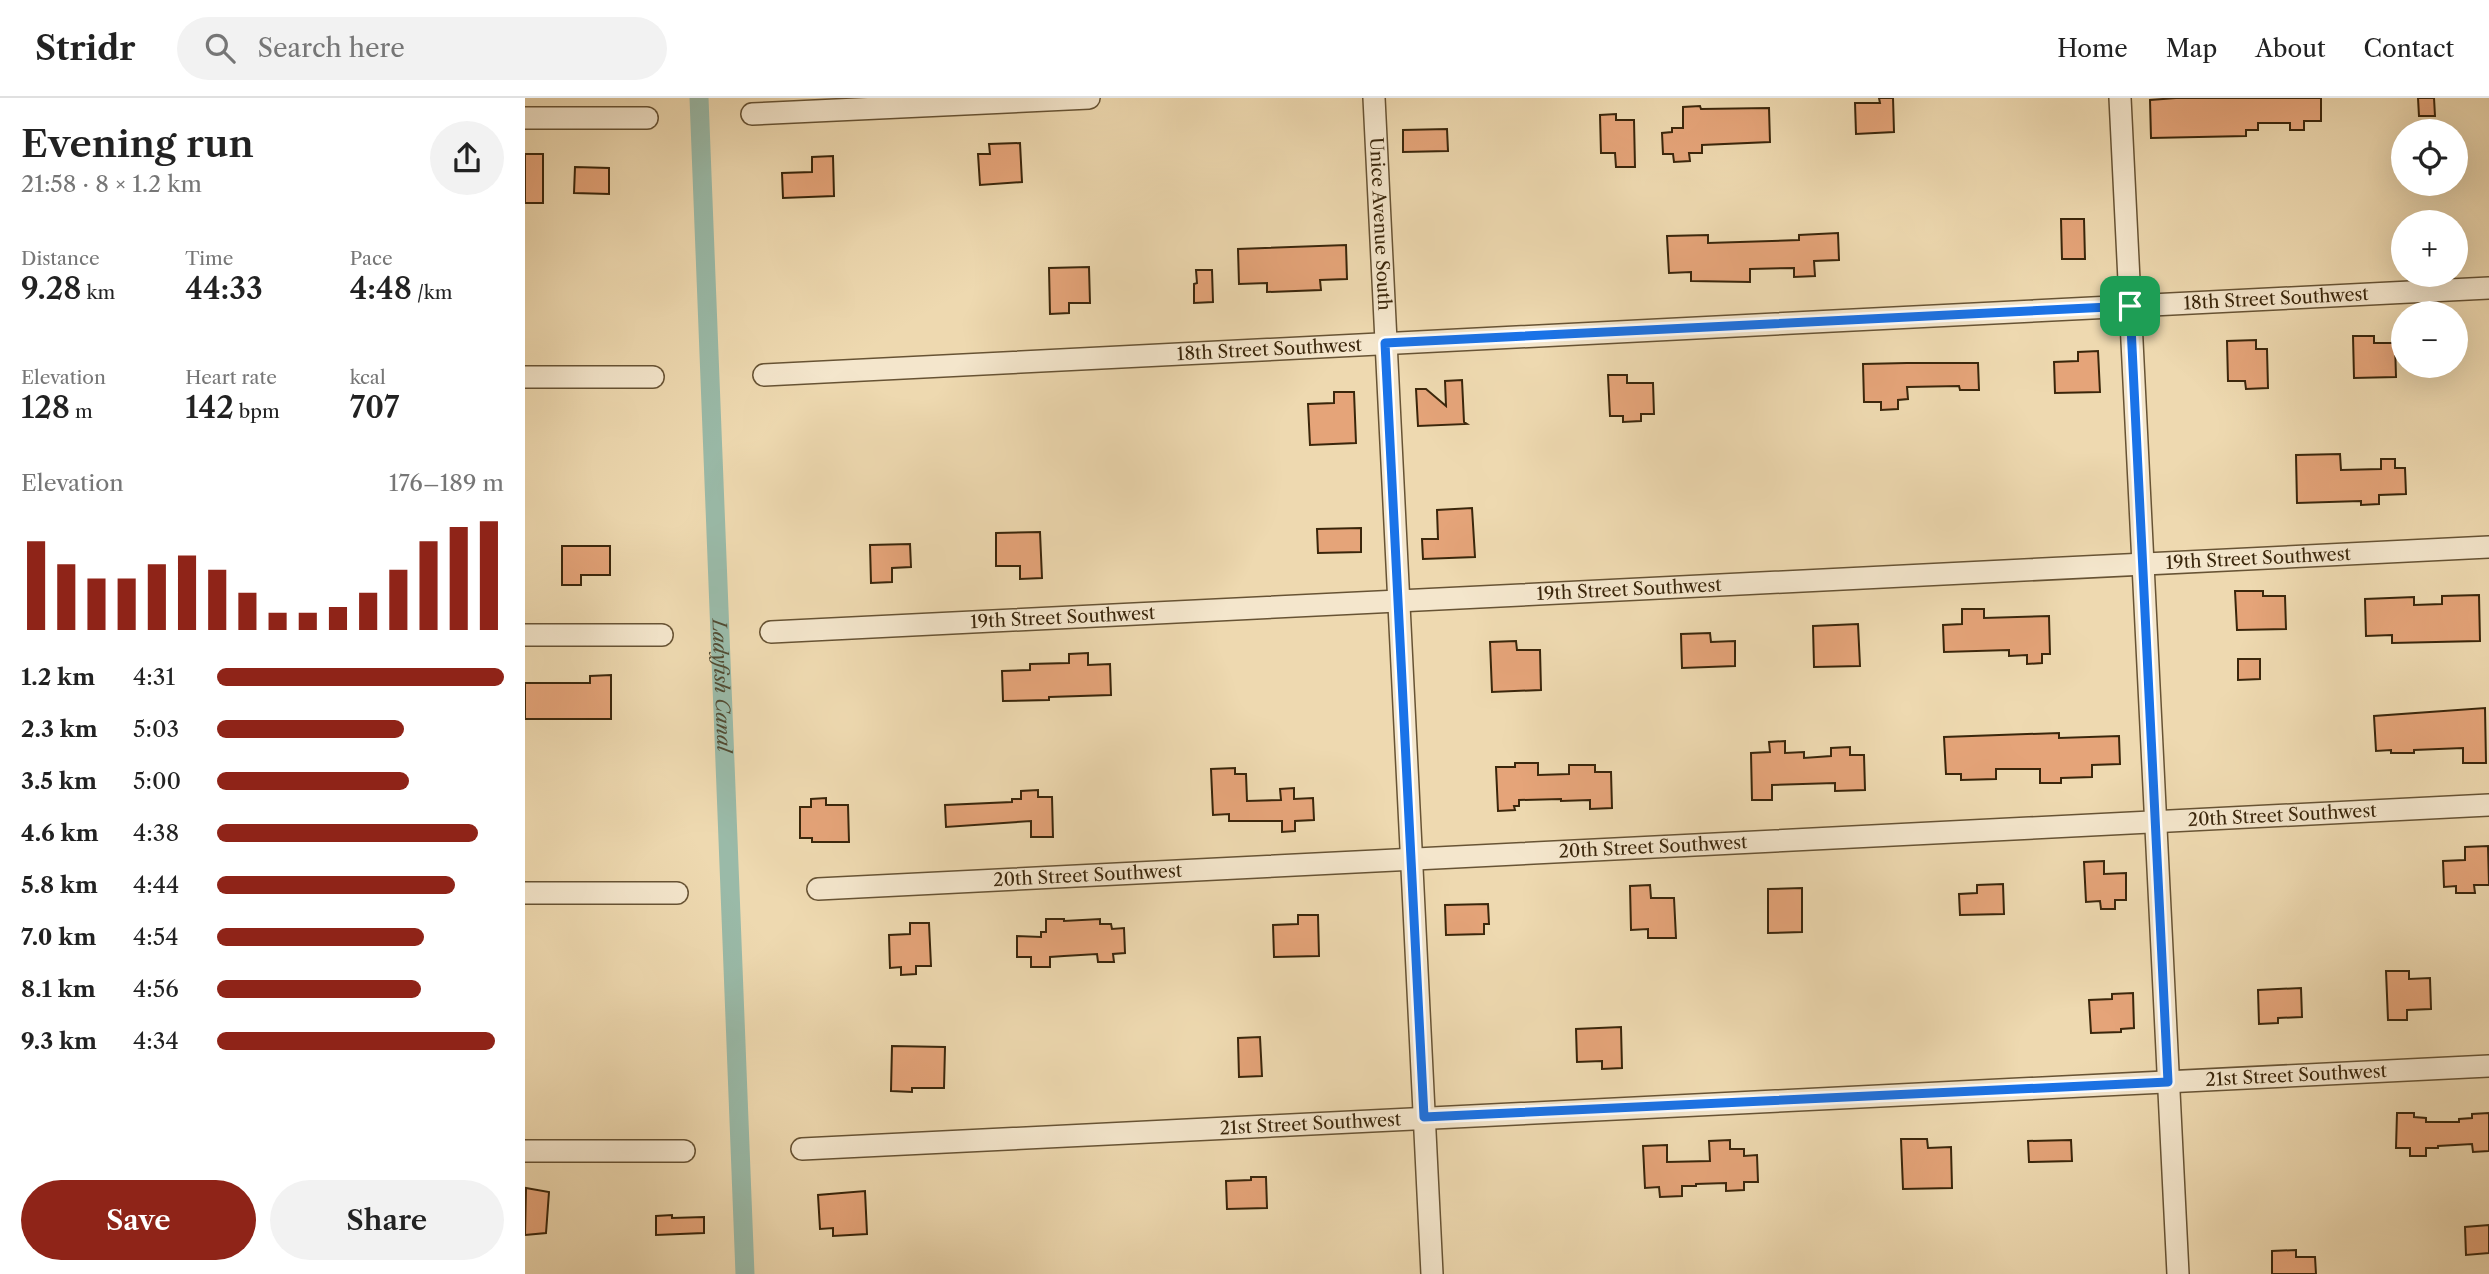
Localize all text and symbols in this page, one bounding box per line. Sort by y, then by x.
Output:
search box [177,17,667,80]
text: Stridr [35,28,135,69]
icon: search [201,29,239,67]
text: Search here [257,32,405,64]
text: Home [2057,34,2128,63]
text: Map [2166,34,2217,63]
text: About [2255,34,2326,63]
text: Contact [2364,34,2454,63]
map controls [2391,119,2468,378]
button: locate [2391,119,2468,196]
text: Evening run [21,120,254,167]
button: share [430,121,504,195]
street label: Unice Avenue South [1365,137,1395,311]
text: 21:58 · 8 × 1.2 km [21,170,202,198]
button: + [2391,210,2468,287]
text: Distance [21,247,100,270]
text: Time [185,247,233,270]
text: Pace [350,247,393,270]
text: 9.28 [21,270,82,307]
text: 44:33 [185,270,263,307]
text: 4:48 [350,270,412,307]
pin [2100,276,2160,336]
text: km [82,281,115,304]
text: /km [412,281,453,304]
street label: 18th Street Southwest [2183,283,2370,314]
icon: arrive [2111,287,2149,325]
button: − [2391,301,2468,378]
street label: 18th Street Southwest [1176,334,1363,365]
text: Elevation [21,366,106,389]
text: Heart rate [185,366,277,389]
text: kcal [350,366,386,389]
text: 128 [21,389,70,426]
text: 142 [185,389,234,426]
text: 707 [350,389,399,426]
text: m [70,400,93,423]
text: bpm [234,400,280,423]
text: Elevation [21,469,124,497]
text: 176–189 m [389,469,504,497]
street label: 19th Street Southwest [2165,543,2352,574]
street label: 19th Street Southwest [1536,574,1723,605]
street label: 19th Street Southwest [970,602,1156,633]
water label: Ladyfish Canal [707,617,736,754]
text: 1.2 km [21,663,95,691]
text: 4:31 [133,663,175,691]
text: 2.3 km [21,715,98,743]
text: 5:03 [133,715,179,743]
text: 3.5 km [21,767,97,795]
text: 5:00 [133,767,181,795]
street label: 20th Street Southwest [2187,800,2378,831]
text: 4.6 km [21,819,99,847]
text: 4:38 [133,819,179,847]
street label: 20th Street Southwest [1558,831,1748,863]
street label: 20th Street Southwest [993,860,1183,891]
text: 5.8 km [21,871,98,899]
text: 4:44 [133,871,179,899]
text: 7.0 km [21,923,96,951]
text: 4:54 [133,923,179,951]
text: 8.1 km [21,975,96,1003]
text: 4:56 [133,975,179,1003]
text: 9.3 km [21,1027,97,1055]
text: 4:34 [133,1027,179,1055]
street label: 21st Street Southwest [2205,1060,2388,1091]
street label: 21st Street Southwest [1219,1109,1402,1139]
button: Save [21,1180,256,1260]
button: Share [270,1180,504,1260]

